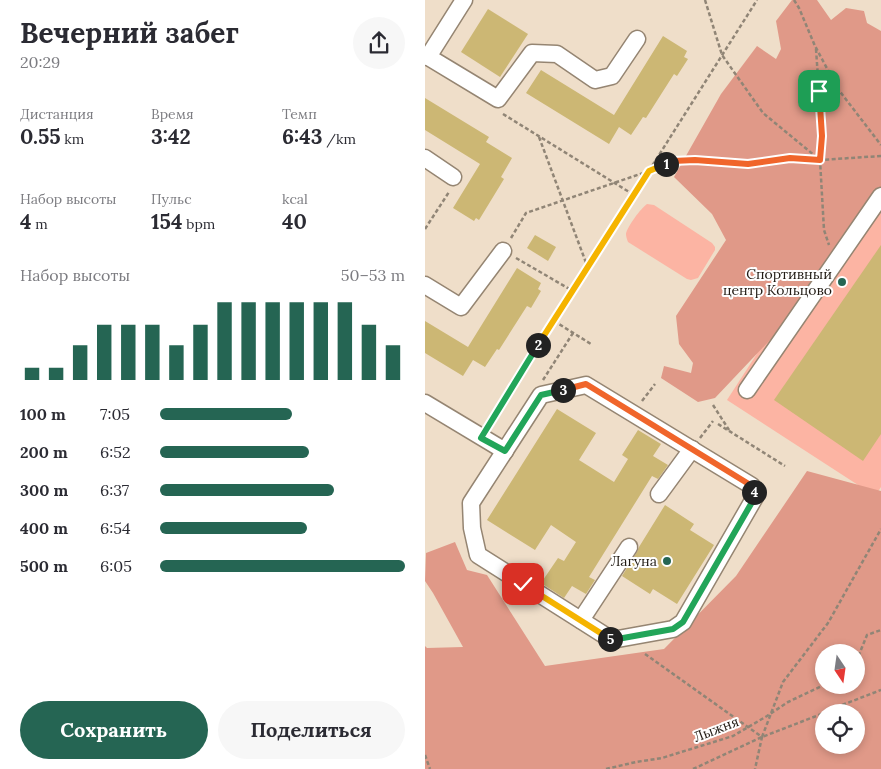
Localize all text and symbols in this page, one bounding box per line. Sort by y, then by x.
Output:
text: Вечерний забег [20,15,239,51]
button: share [353,17,405,69]
text: 20:29 [20,52,60,72]
pin [798,70,840,112]
icon: arrive [805,77,833,105]
text: Дистанция [20,105,94,123]
text: Время [151,105,194,123]
text: Темп [282,105,317,123]
text: 0.55 [20,123,61,150]
text: 3:42 [151,123,191,150]
text: 6:43 [282,123,323,150]
text: km [61,130,84,148]
text: /km [323,130,356,148]
pin: 1 [653,152,679,176]
text: 1 [664,155,669,173]
text: Набор высоты [20,190,116,208]
text: Пульс [151,190,192,208]
text: kcal [282,190,308,208]
text: 4 [20,208,32,235]
text: 154 [151,208,183,235]
text: 40 [282,208,307,235]
text: m [32,215,48,233]
text: bpm [183,215,215,233]
text: Набор высоты [20,265,130,285]
text: 50–53 m [341,265,405,285]
place label: Спортивный центр Кольцово [723,265,832,299]
marker: Спортивный центр Кольцово [836,276,848,288]
pin: 2 [525,332,551,358]
text: 2 [535,336,542,354]
pin: 3 [551,378,575,402]
text: 3 [560,381,567,399]
text: 100 m [20,404,66,424]
text: 7:05 [100,404,130,424]
text: 200 m [20,442,68,462]
text: 6:52 [100,442,131,462]
text: 300 m [20,480,68,500]
text: 6:37 [100,480,129,500]
pin: 4 [741,480,767,504]
text: 4 [751,483,758,501]
text: 400 m [20,518,68,538]
text: 6:54 [100,518,131,538]
place label: Лагуна [611,552,657,570]
marker: Лагуна [661,555,673,567]
text: 500 m [20,556,68,576]
text: 6:05 [100,556,132,576]
pin [502,563,544,605]
icon: check [509,570,537,598]
pin: 5 [597,626,623,652]
text: 5 [607,630,614,648]
north arrow [815,644,865,694]
map controls [815,644,865,754]
button: Сохранить [20,701,208,759]
button: Поделиться [218,701,405,759]
button: locate [815,704,865,754]
street label: Лыжня [691,712,741,746]

